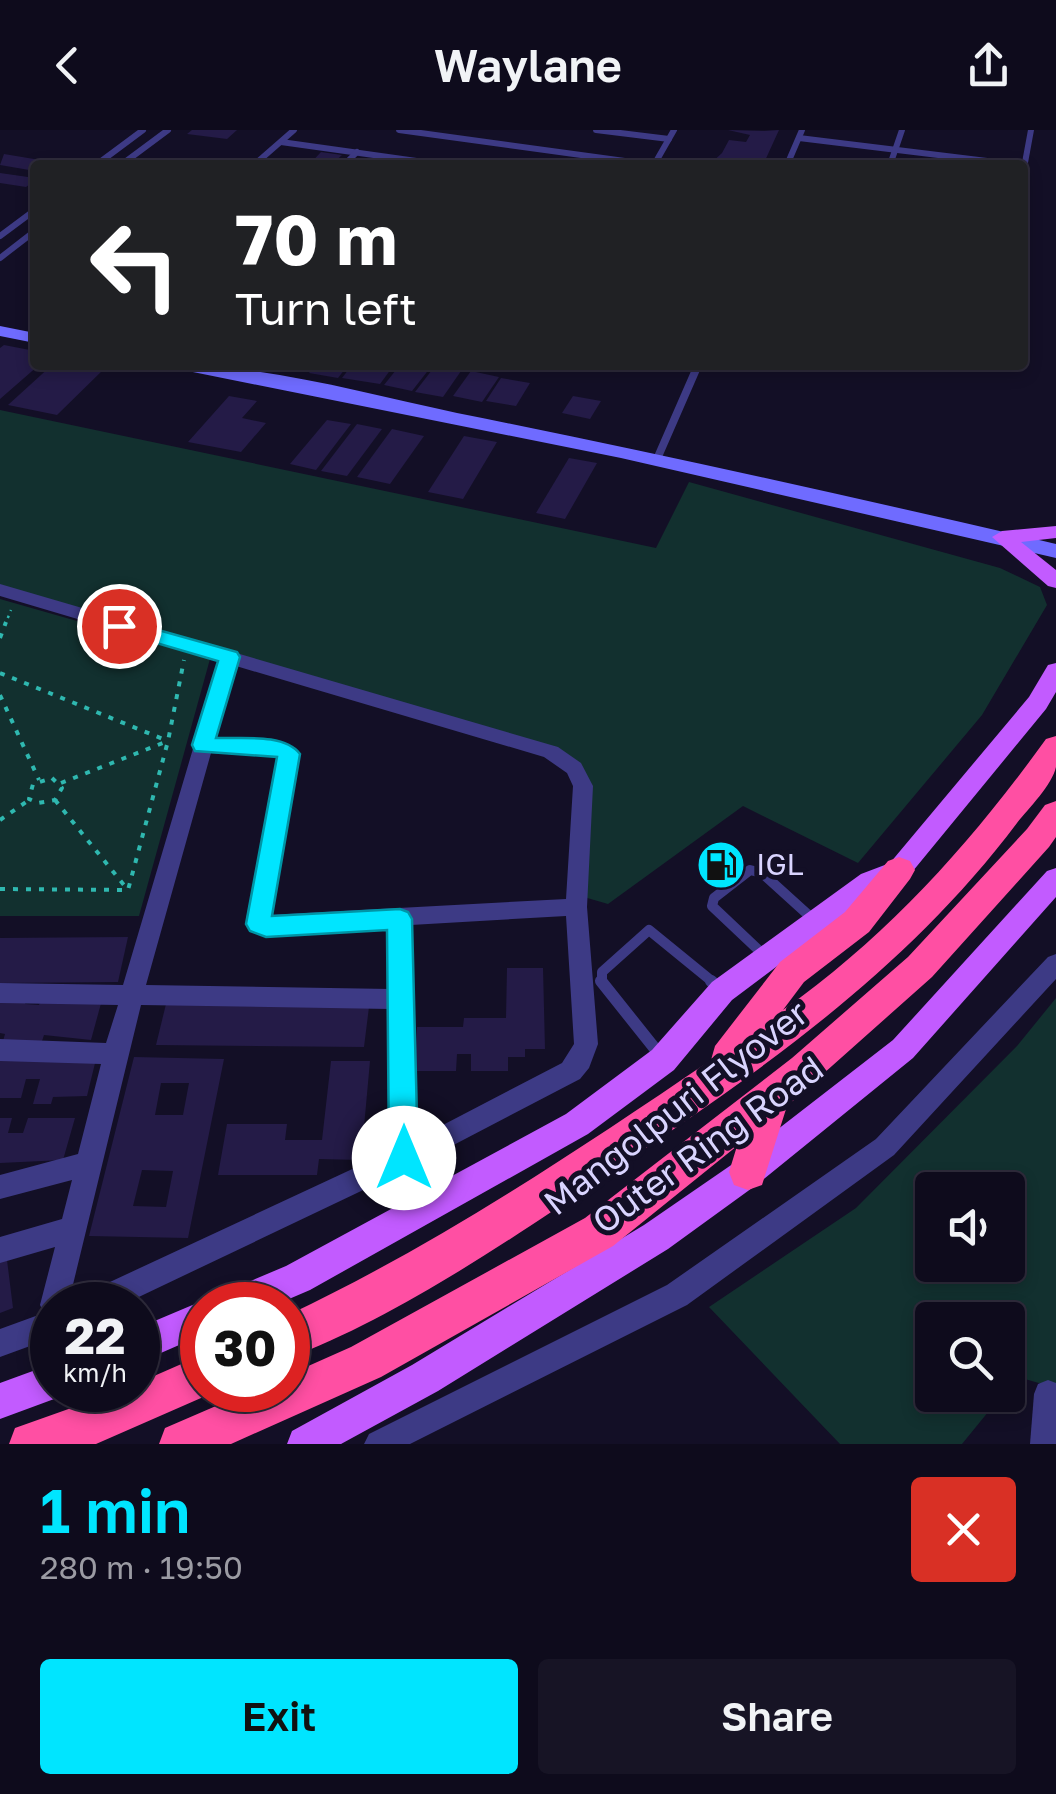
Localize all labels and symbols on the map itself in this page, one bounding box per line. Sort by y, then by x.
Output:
pin [77,584,162,669]
fuel station icon: IGL [695,839,747,891]
place label: IGL [756,846,804,882]
street label: Mangolpuri Flyover [535,991,816,1223]
street label: Outer Ring Road [584,1047,831,1242]
position arrow [352,1106,456,1210]
speed limit sign: 30 [180,1282,310,1412]

